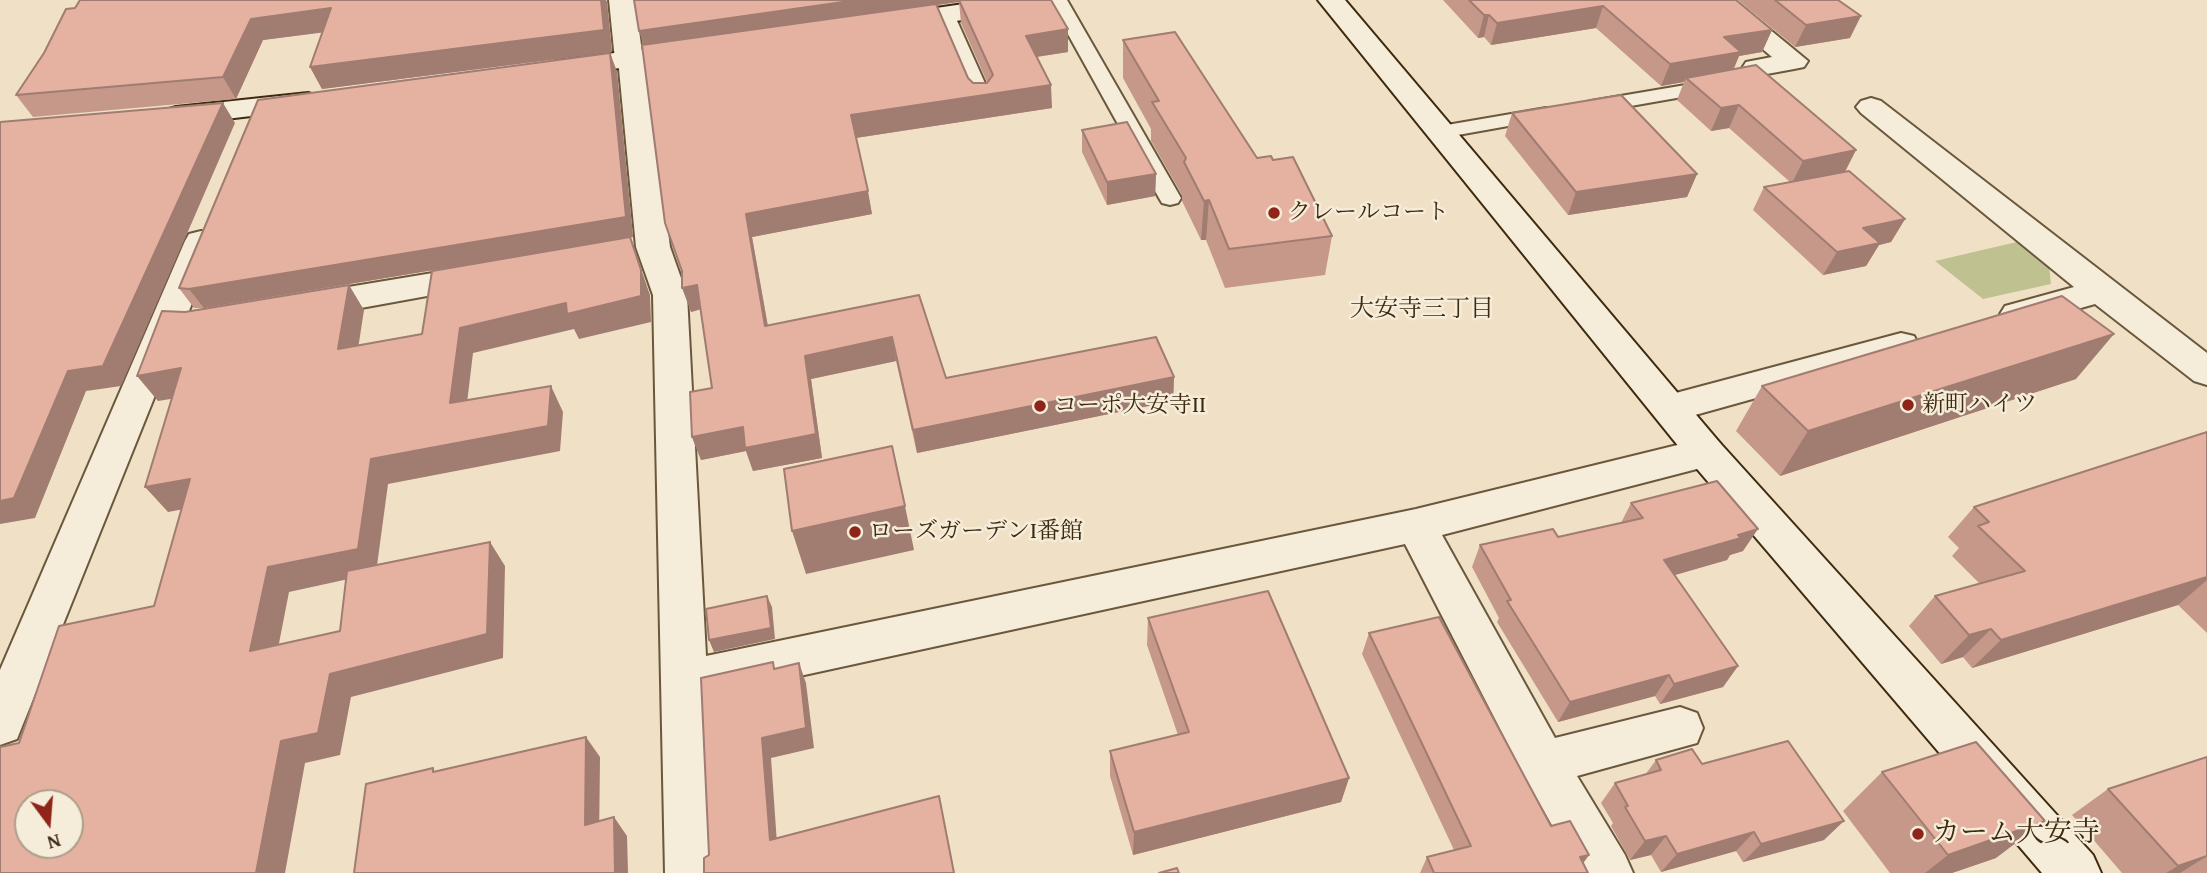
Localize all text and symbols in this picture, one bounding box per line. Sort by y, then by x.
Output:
place label: クレールコート [1288,199,1449,227]
marker: クレールコート [1266,205,1282,221]
district label: 大安寺三丁目 [1350,296,1494,324]
place label: 新町ハイツ [1922,391,2037,419]
place label: コーポ大安寺Ⅱ [1054,392,1206,420]
marker: 新町ハイツ [1900,397,1916,413]
marker: コーポ大安寺Ⅱ [1032,398,1048,414]
place label: ローズガーデンⅠ番館 [869,518,1083,546]
marker: ローズガーデンⅠ番館 [847,524,863,540]
north arrow [14,789,84,859]
place label: カーム大安寺 [1932,817,2100,851]
marker: カーム大安寺 [1910,826,1926,842]
text: N [44,827,64,857]

